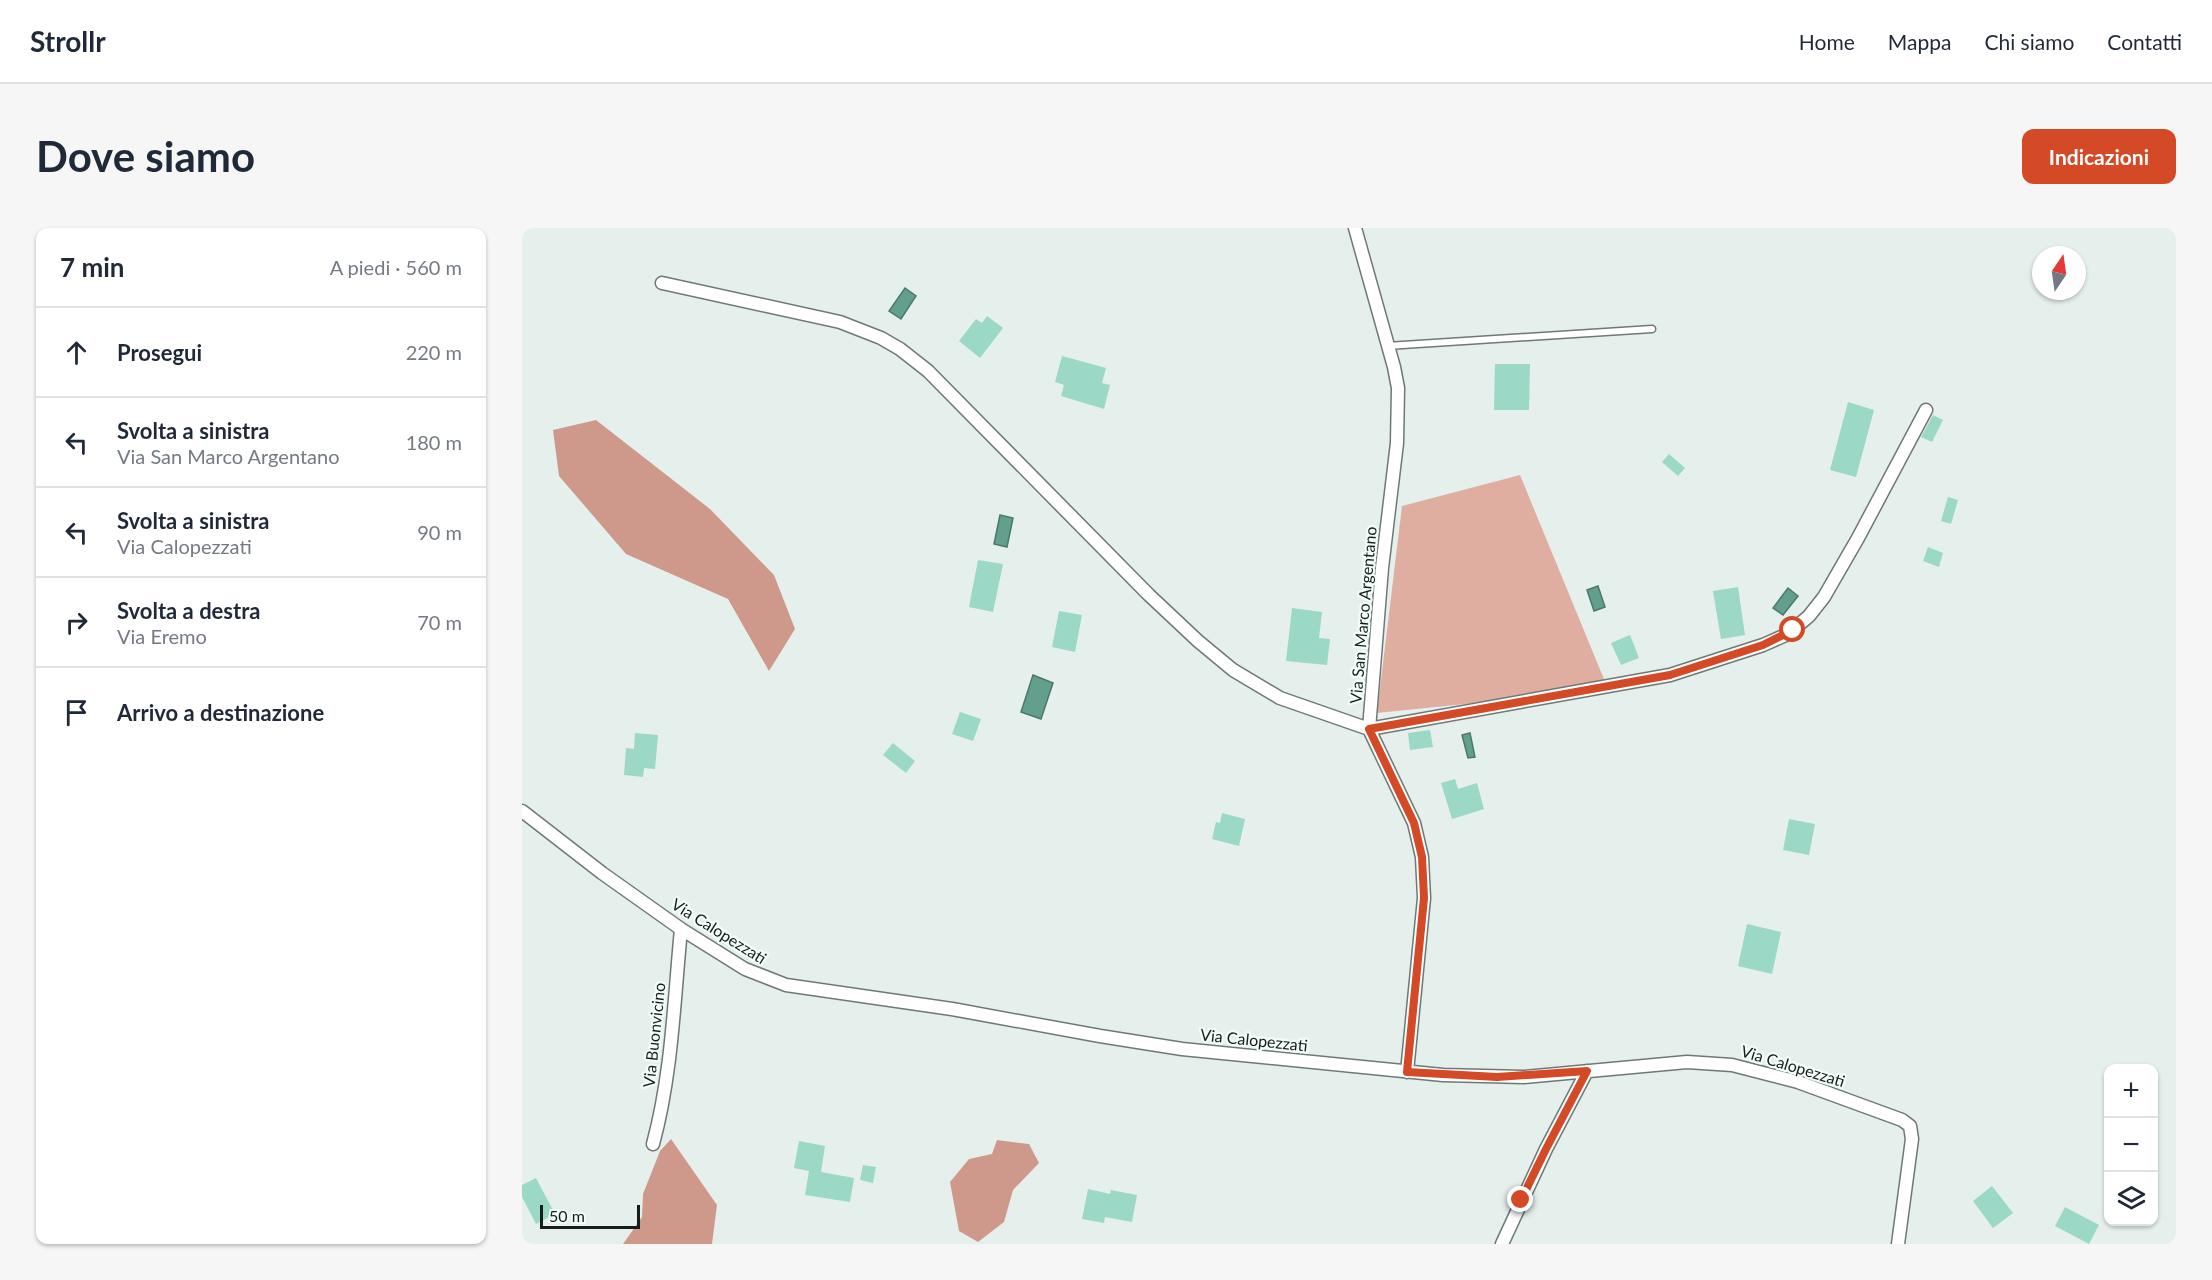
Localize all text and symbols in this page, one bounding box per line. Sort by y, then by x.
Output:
text: Strollr [30,24,106,58]
text: Home [1799,29,1855,54]
text: Mappa [1888,29,1951,54]
text: Chi siamo [1984,29,2074,54]
text: Contatti [2107,29,2182,54]
button: Indicazioni [2022,129,2176,184]
text: Dove siamo [36,131,255,181]
north arrow [2032,246,2086,300]
text: 7 min [60,251,124,283]
text: A piedi · 560 m [330,255,462,279]
icon: ahead [60,336,93,369]
text: Prosegui [117,339,202,366]
text: 220 m [406,340,462,364]
text: Svolta a sinistra [117,417,269,444]
icon: left [60,426,93,459]
text: 180 m [406,430,462,454]
text: Via San Marco Argentano [117,444,340,468]
text: Svolta a sinistra [117,507,269,534]
icon: left [60,516,93,549]
text: 90 m [417,520,462,544]
street label: Via San Marco Argentano [1345,525,1380,704]
text: Via Calopezzati [117,534,252,558]
text: Svolta a destra [117,597,260,624]
icon: right [60,606,93,639]
text: 70 m [417,610,462,634]
route start [1779,616,1805,642]
text: Via Eremo [117,624,207,648]
icon: arrive [60,696,93,729]
text: Arrivo a destinazione [117,699,324,726]
street label: Via Calopezzati [669,894,770,967]
street label: Via Buonvicino [639,982,668,1088]
street label: Via Calopezzati [1199,1024,1309,1055]
street label: Via Calopezzati [1739,1041,1847,1090]
map controls [2104,1064,2158,1226]
button: + [2104,1064,2158,1118]
button: − [2104,1118,2158,1172]
button: layers [2104,1172,2158,1226]
route end [1507,1186,1533,1212]
scale bar [540,1202,640,1230]
text: 50 m [549,1206,585,1225]

